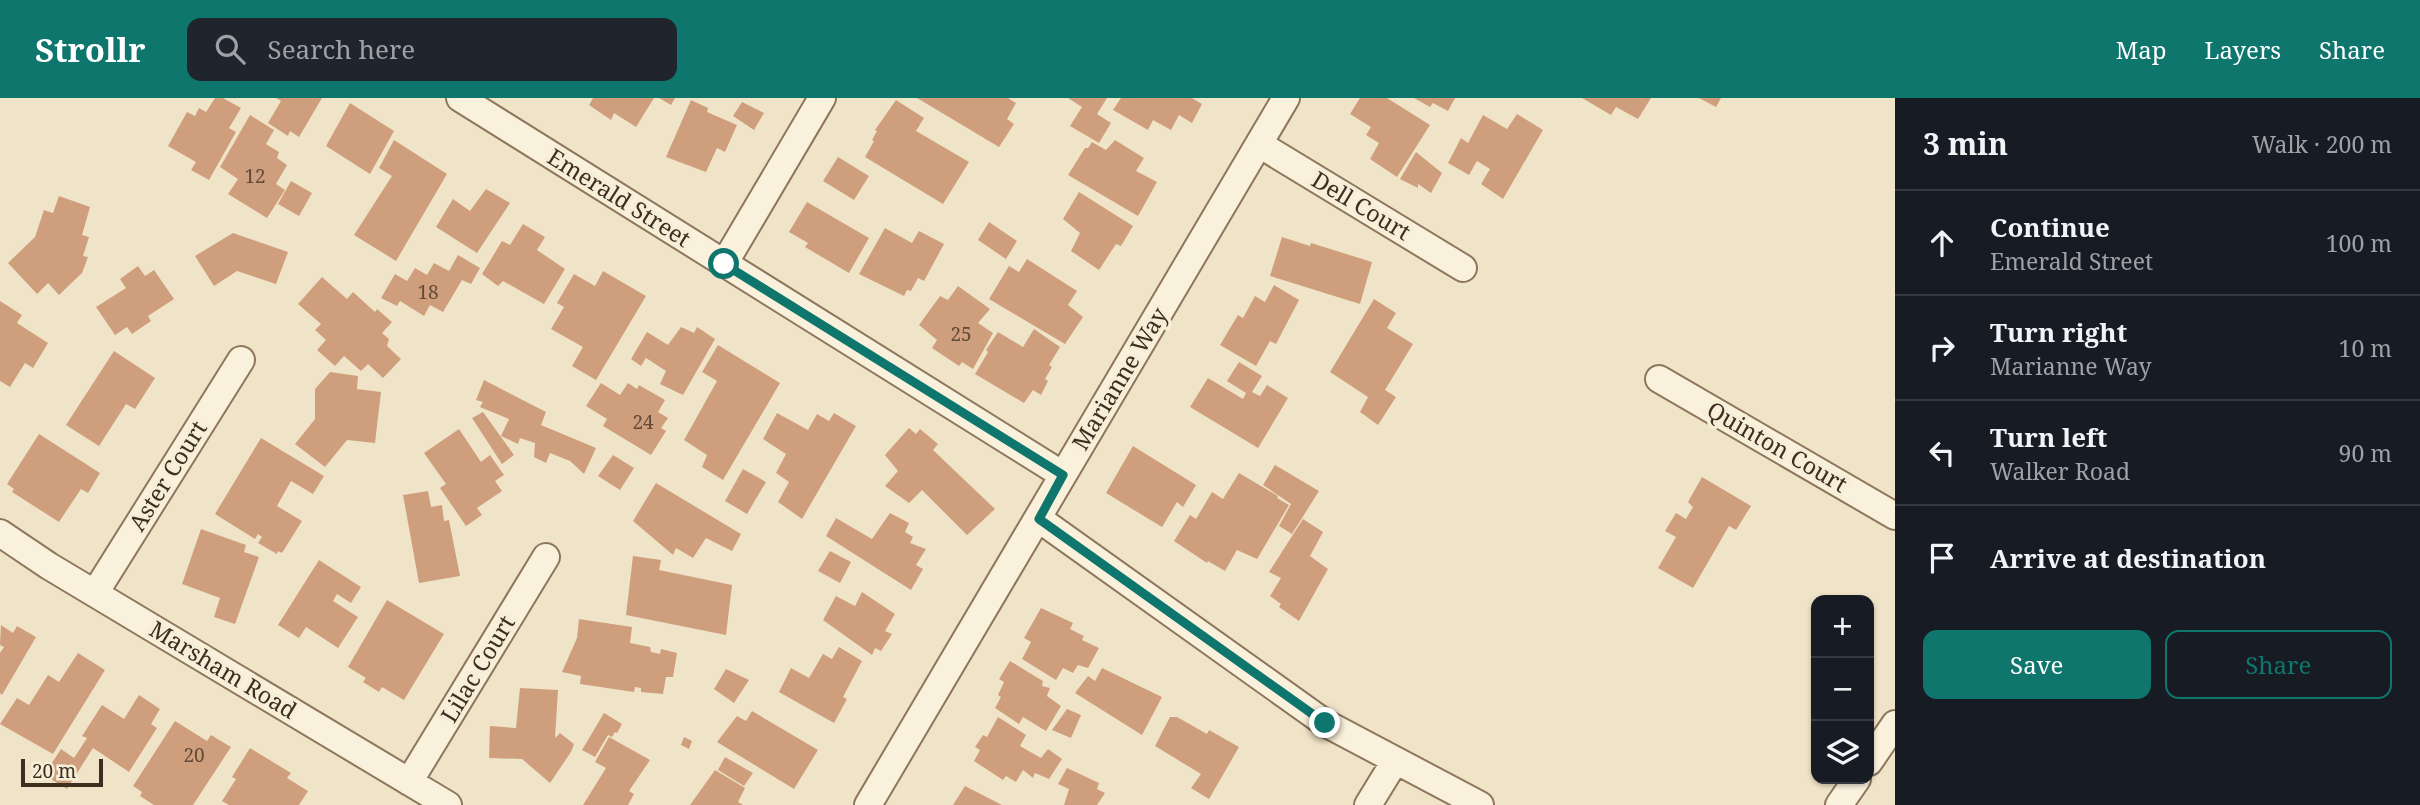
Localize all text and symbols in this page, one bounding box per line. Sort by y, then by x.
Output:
search box [187,18,677,81]
text: Strollr [35,27,145,72]
icon: search [211,30,249,68]
text: Search here [267,31,415,67]
text: Map [2116,33,2167,66]
text: Layers [2205,33,2281,66]
text: Share [2319,33,2385,66]
text: 3 min [1923,123,2008,164]
text: Walk · 200 m [2252,128,2392,160]
street label: Emerald Street [542,140,697,254]
house number: 12 [244,163,266,189]
street label: Dell Court [1306,163,1417,247]
text: Continue [1990,209,2110,245]
icon: ahead [1923,224,1961,262]
text: 100 m [2326,227,2392,259]
text: Emerald Street [1990,245,2153,277]
route start [708,248,739,279]
house number: 18 [417,279,439,305]
street label: Marianne Way [1064,301,1174,456]
text: Turn right [1990,314,2127,350]
house number: 25 [950,321,972,347]
icon: right [1923,329,1961,367]
text: 10 m [2339,332,2392,364]
text: Marianne Way [1990,350,2152,382]
street label: Quinton Court [1702,393,1853,499]
house number: 24 [632,409,654,435]
street label: Aster Court [121,414,214,537]
text: Turn left [1990,419,2107,455]
icon: left [1923,434,1961,472]
text: 90 m [2339,437,2392,469]
text: Walker Road [1990,455,2130,487]
icon: arrive [1923,539,1961,577]
text: Arrive at destination [1990,540,2266,576]
map controls [1811,595,1874,784]
button: + [1811,595,1874,658]
street label: Lilac Court [433,609,522,728]
street label: Marsham Road [144,613,303,726]
button: Save [1923,630,2151,699]
button: Share [2165,630,2392,699]
button: − [1811,658,1874,721]
route end [1309,707,1340,738]
button: layers [1811,721,1874,784]
house number: 20 [183,742,205,768]
scale bar [21,756,103,788]
text: 20 m [32,758,76,784]

